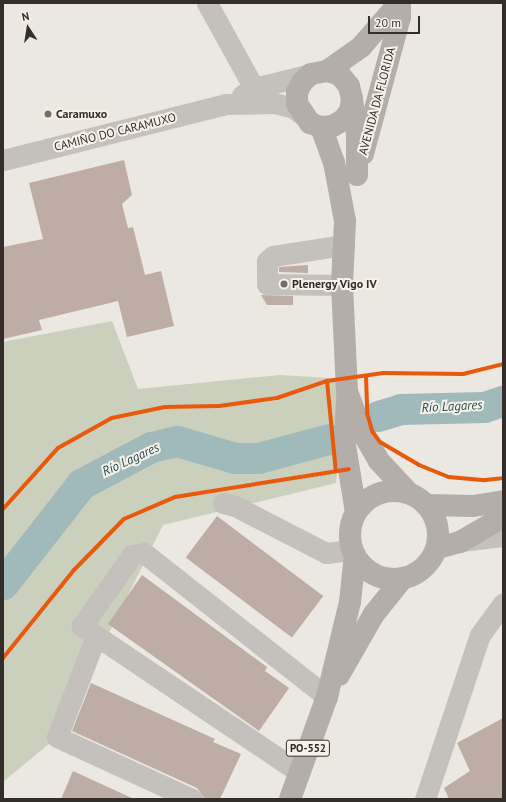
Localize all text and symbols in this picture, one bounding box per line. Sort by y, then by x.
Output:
north arrow [8,8,48,48]
scale bar [370,8,422,34]
text: N [21,9,30,24]
text: 20 m [375,15,401,30]
street label: AVENIDA DA FLORIDA [356,45,398,157]
place label: Caramuxo [56,107,107,121]
marker: Caramuxo [43,109,53,119]
street label: CAMIÑO DO CARAMUXO [53,110,177,154]
place label: Plenergy Vigo IV [292,277,378,291]
marker: Plenergy Vigo IV [279,279,289,289]
water label: Río Lagares [421,398,483,416]
water label: Río Lagares [100,440,162,480]
road number: PO-552 [285,739,331,757]

